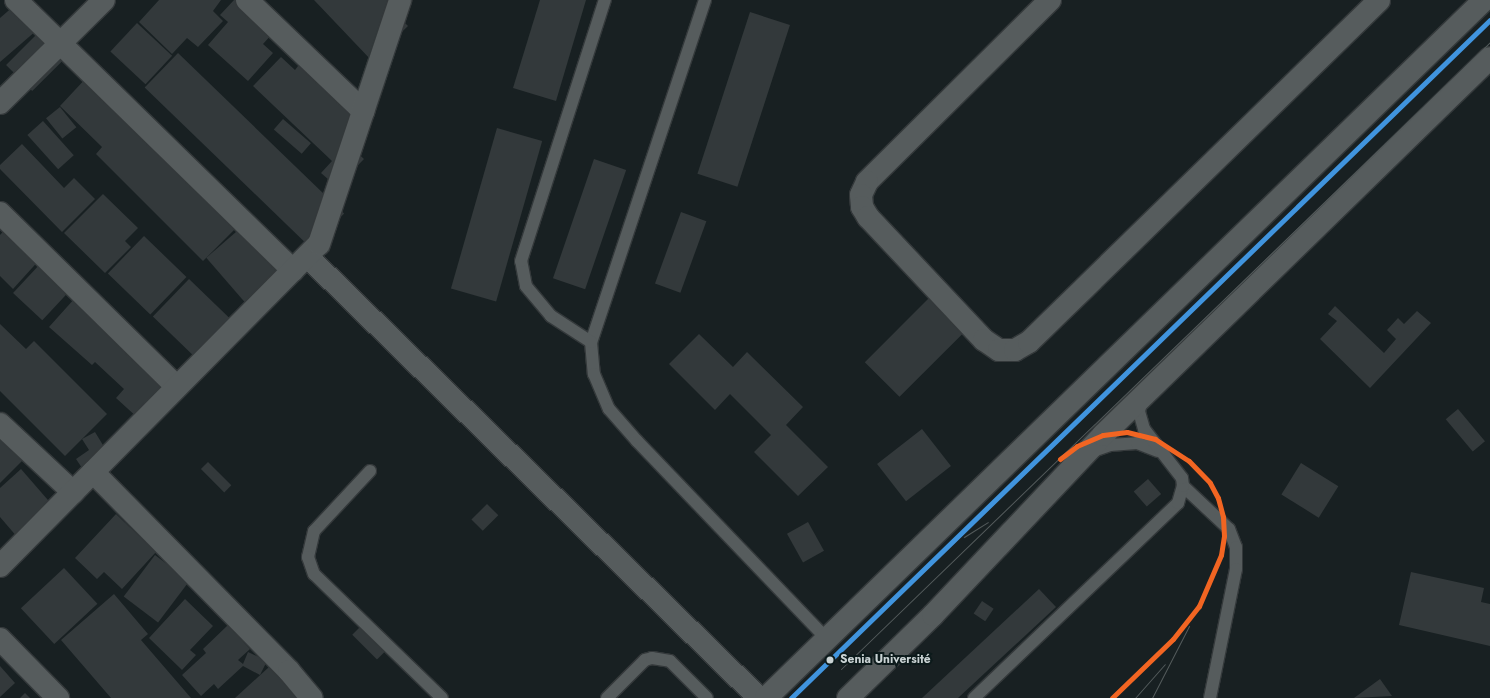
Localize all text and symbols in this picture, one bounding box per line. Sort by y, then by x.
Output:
marker: Senia Université [823,653,837,667]
place label: Senia Université [840,653,931,667]

